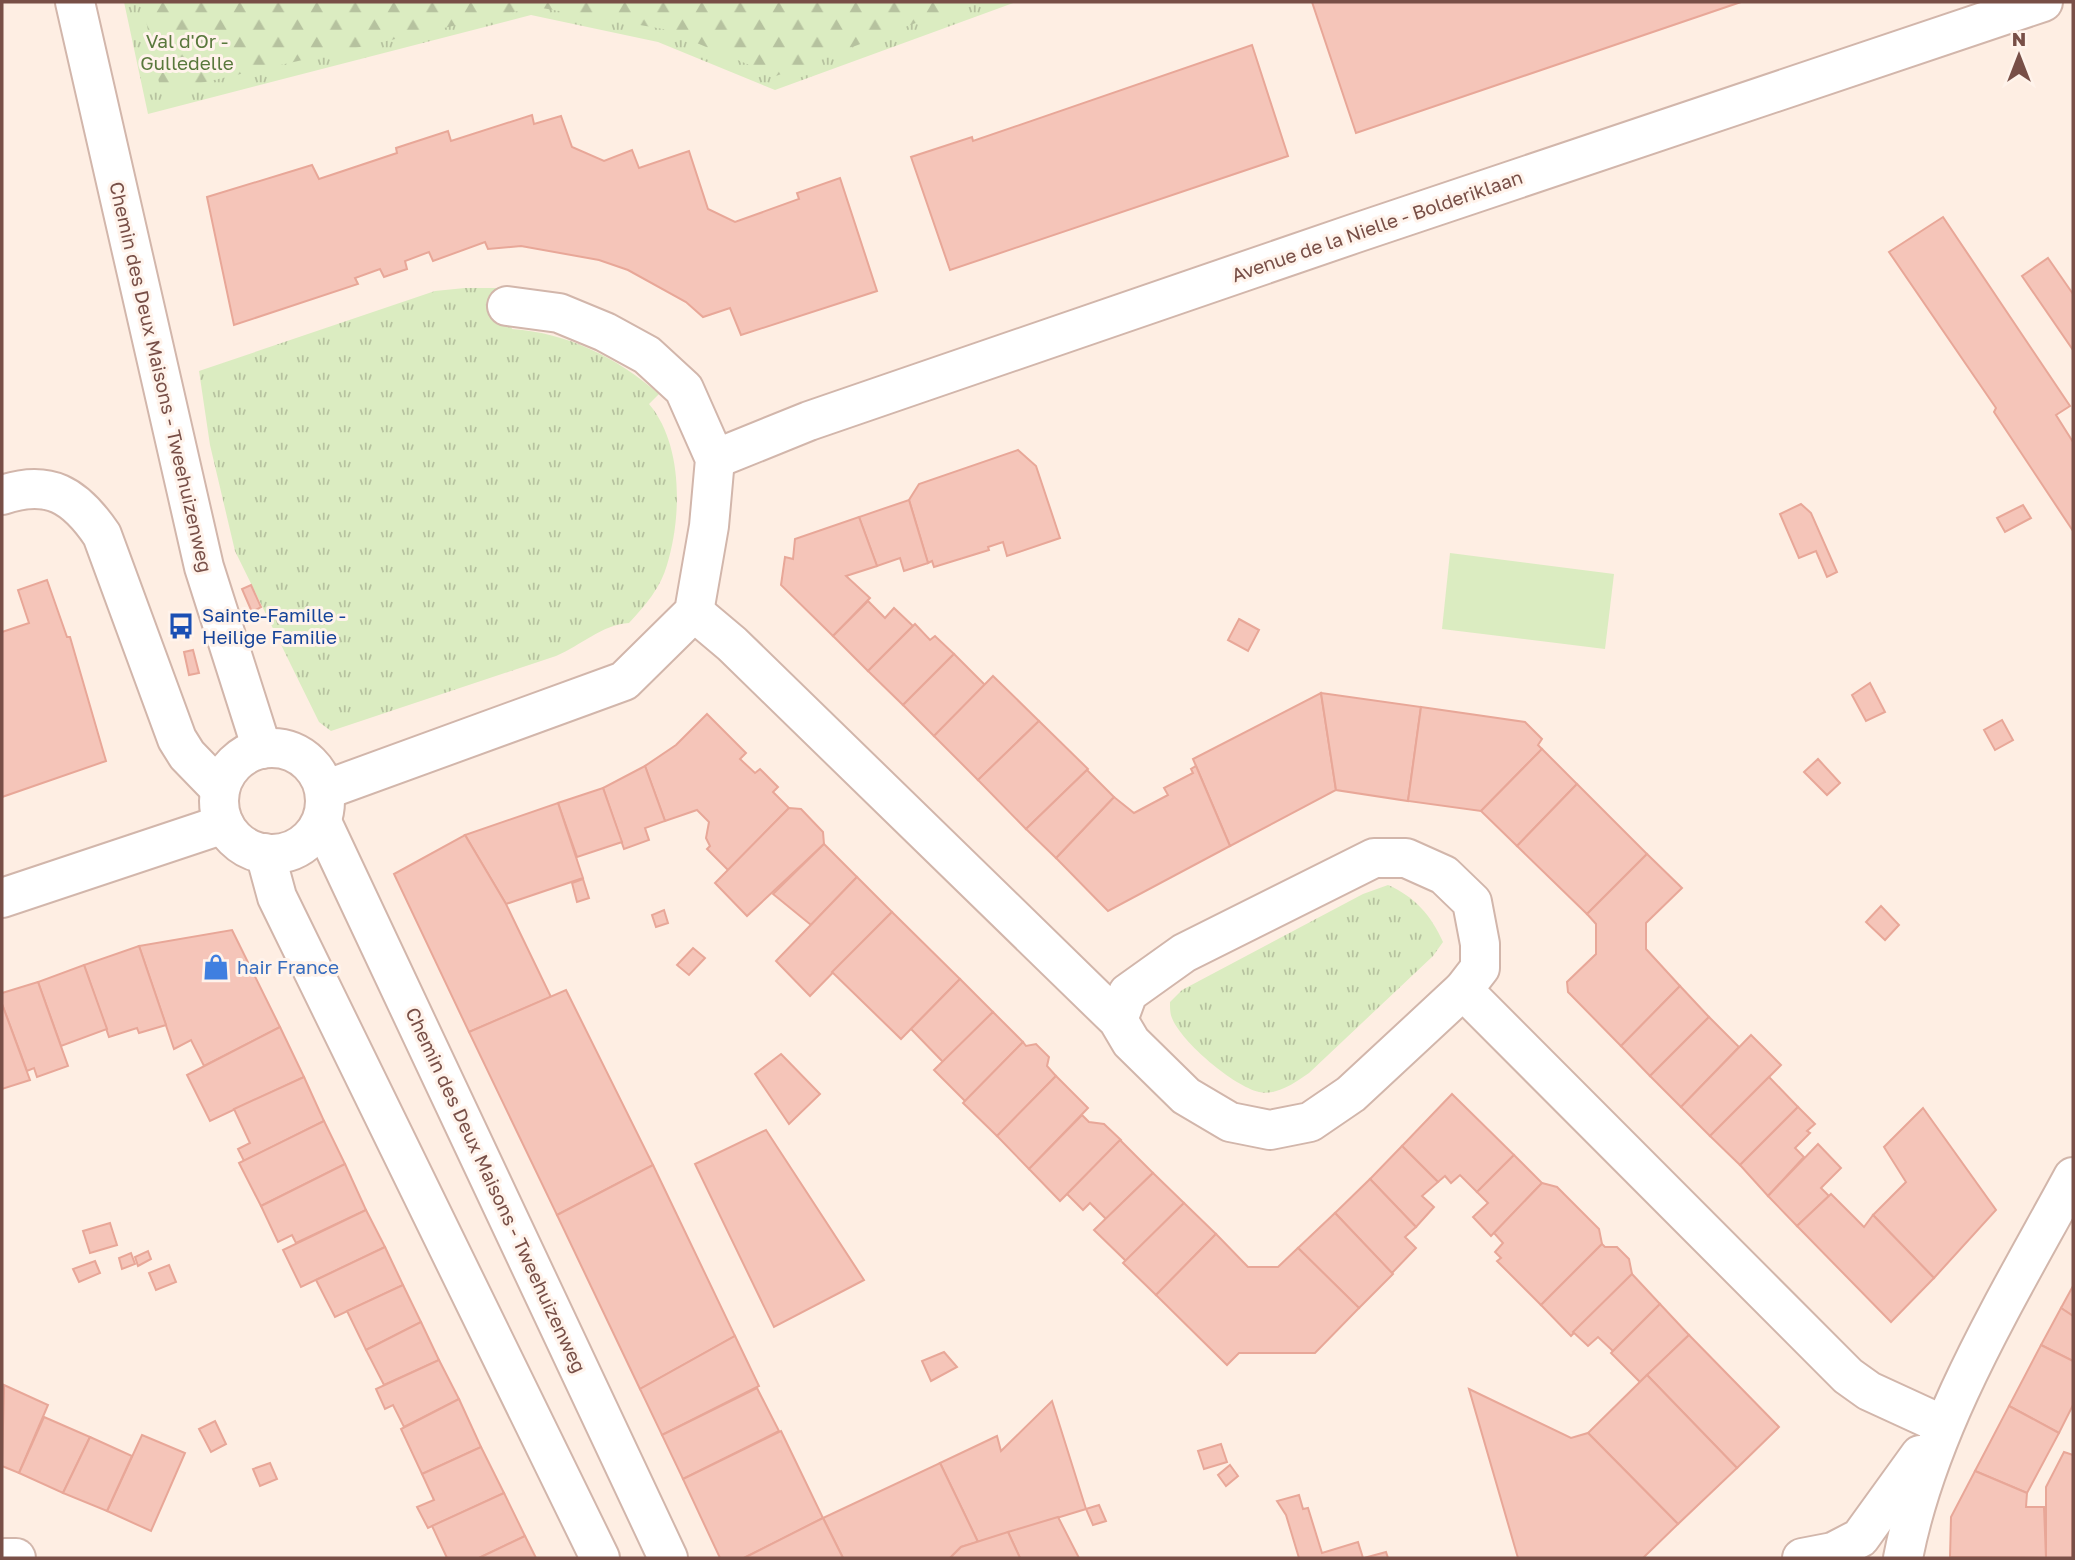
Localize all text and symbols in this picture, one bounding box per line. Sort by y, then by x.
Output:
north arrow [1984,21,2054,91]
text: N [2012,27,2026,50]
park label: Val d'Or - Gulledelle [140,29,234,74]
street label: Avenue de la Nielle - Bolderiklaan [1228,165,1525,286]
street label: Chemin des Deux Maisons - Tweehuizenweg [105,179,218,575]
place label: Sainte-Famille - Heilige Familie [202,603,346,648]
bus stop icon: Sainte-Famille - Heilige Familie [166,611,196,641]
shop icon: hair France [201,952,231,982]
place label: hair France [237,955,339,978]
street label: Chemin des Deux Maisons - Tweehuizenweg [401,1004,591,1376]

